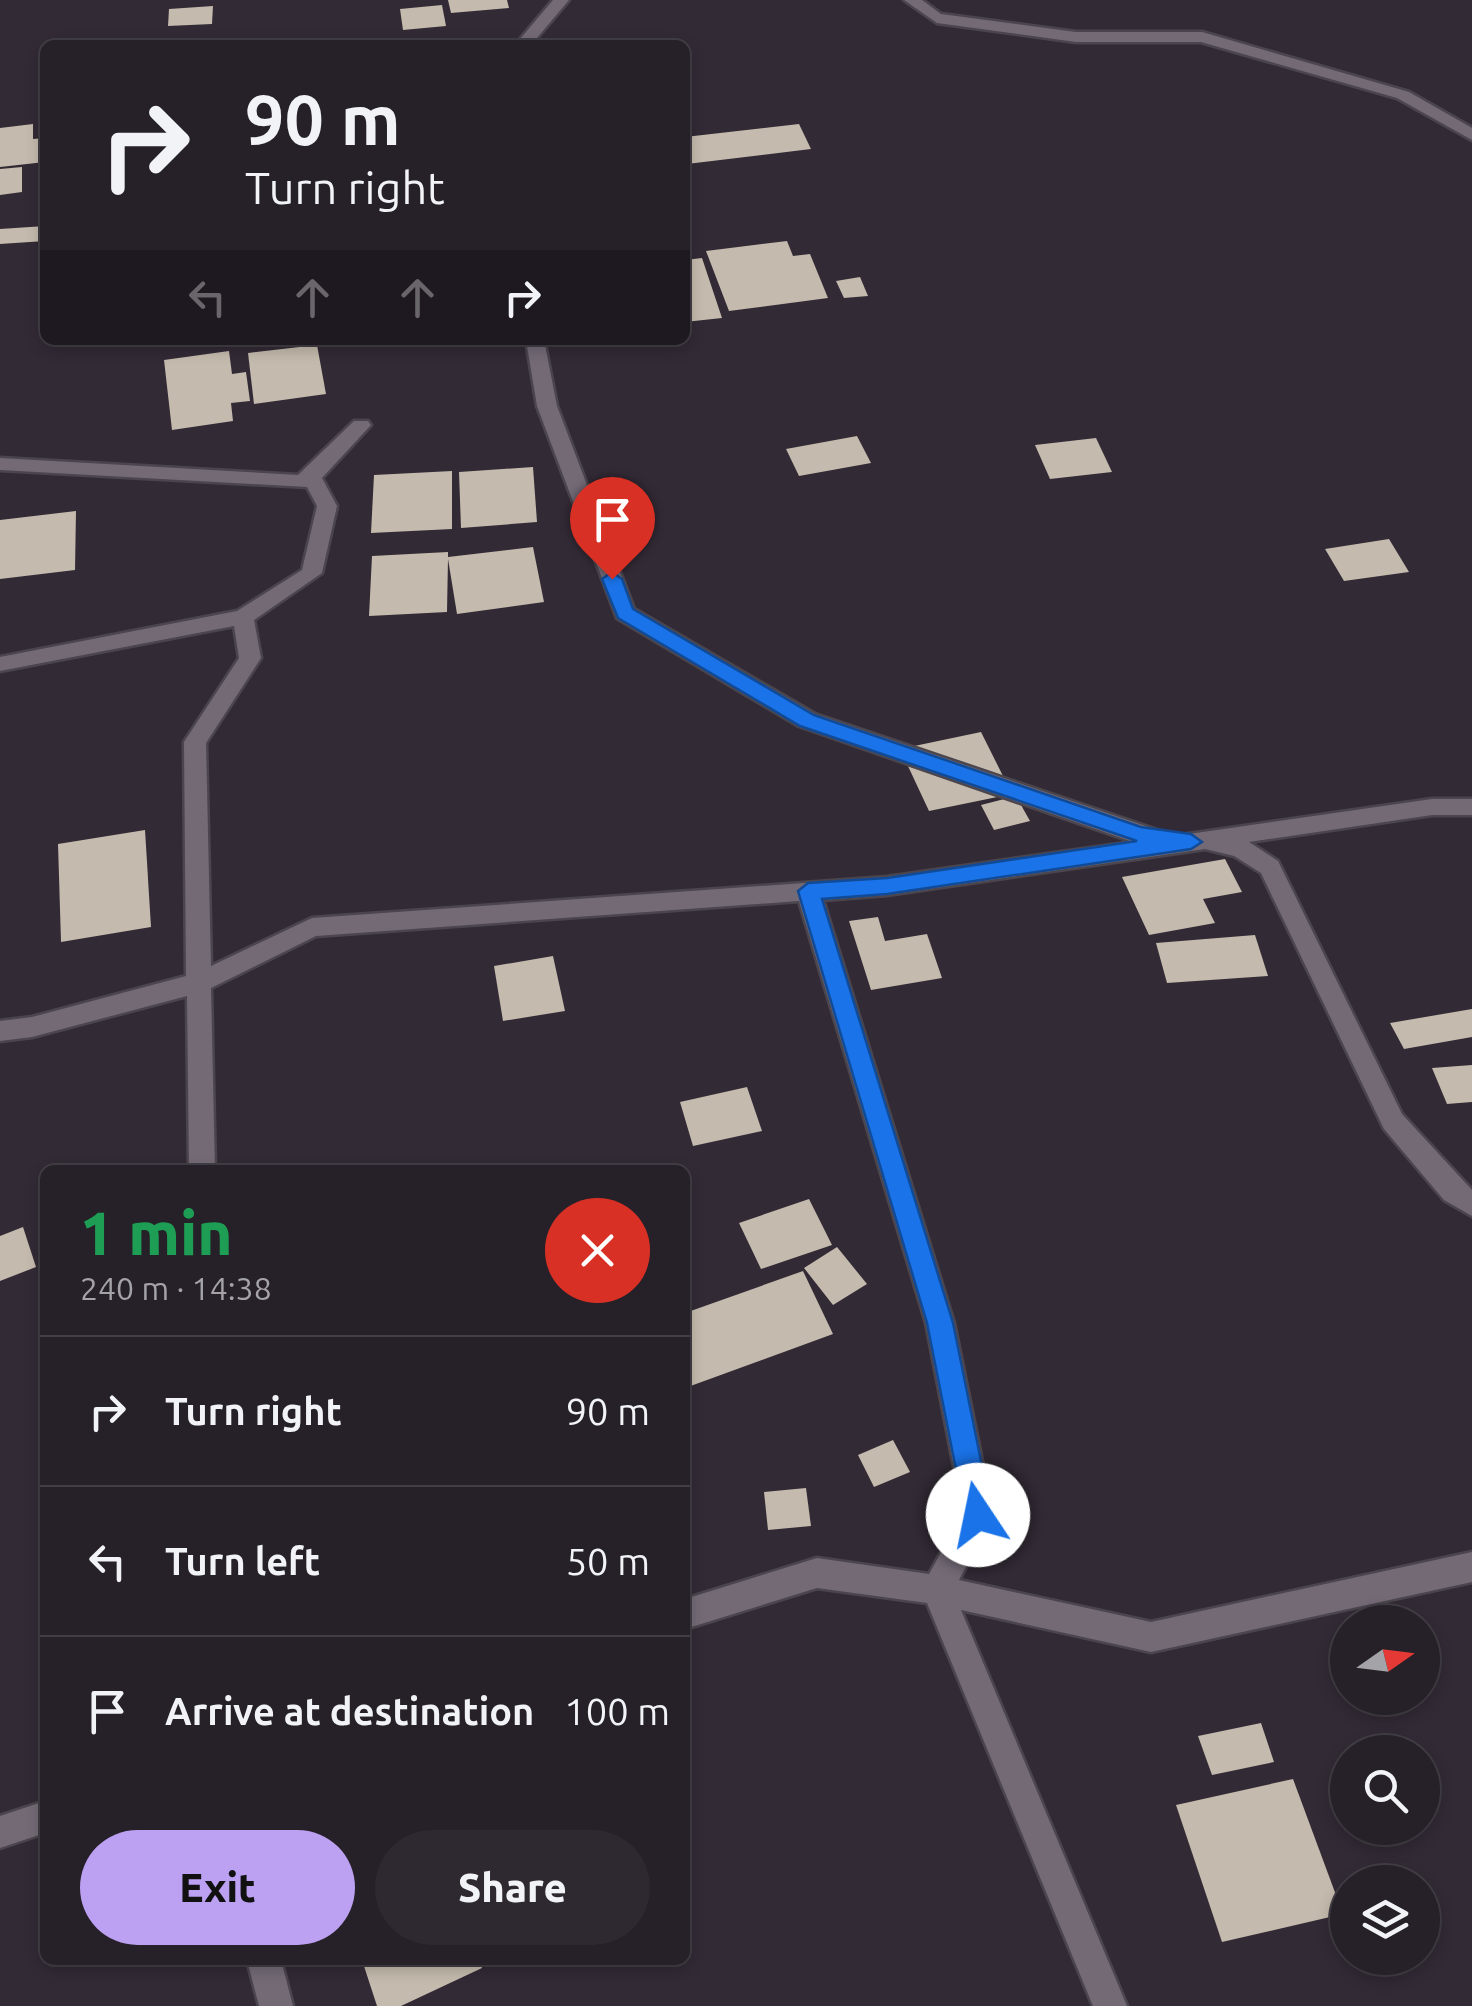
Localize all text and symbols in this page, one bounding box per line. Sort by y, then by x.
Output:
icon: right [80,80,210,210]
text: 90 m [245,80,401,158]
text: Turn right [245,162,445,213]
icon: left [180,270,235,325]
icon: ahead [285,270,340,325]
icon: ahead [390,270,445,325]
icon: right [495,270,550,325]
pin [570,477,655,580]
icon: arrive [585,492,640,547]
button: close [545,1198,650,1303]
text: 1 min [80,1199,233,1266]
text: 240 m · 14:38 [80,1270,272,1306]
icon: right [80,1384,135,1439]
text: Turn right [165,1390,342,1432]
text: 90 m [566,1390,650,1432]
position arrow [926,1463,1030,1567]
icon: left [80,1534,135,1589]
text: Turn left [165,1540,320,1582]
text: 50 m [566,1540,650,1582]
north arrow [1330,1605,1440,1715]
map controls [1330,1605,1440,1975]
icon: arrive [80,1684,135,1739]
text: Arrive at destination [165,1690,534,1732]
text: 100 m [564,1690,670,1732]
button: search [1330,1735,1440,1845]
button: Exit [80,1830,355,1945]
button: Share [375,1830,650,1945]
button: layers [1330,1865,1440,1975]

